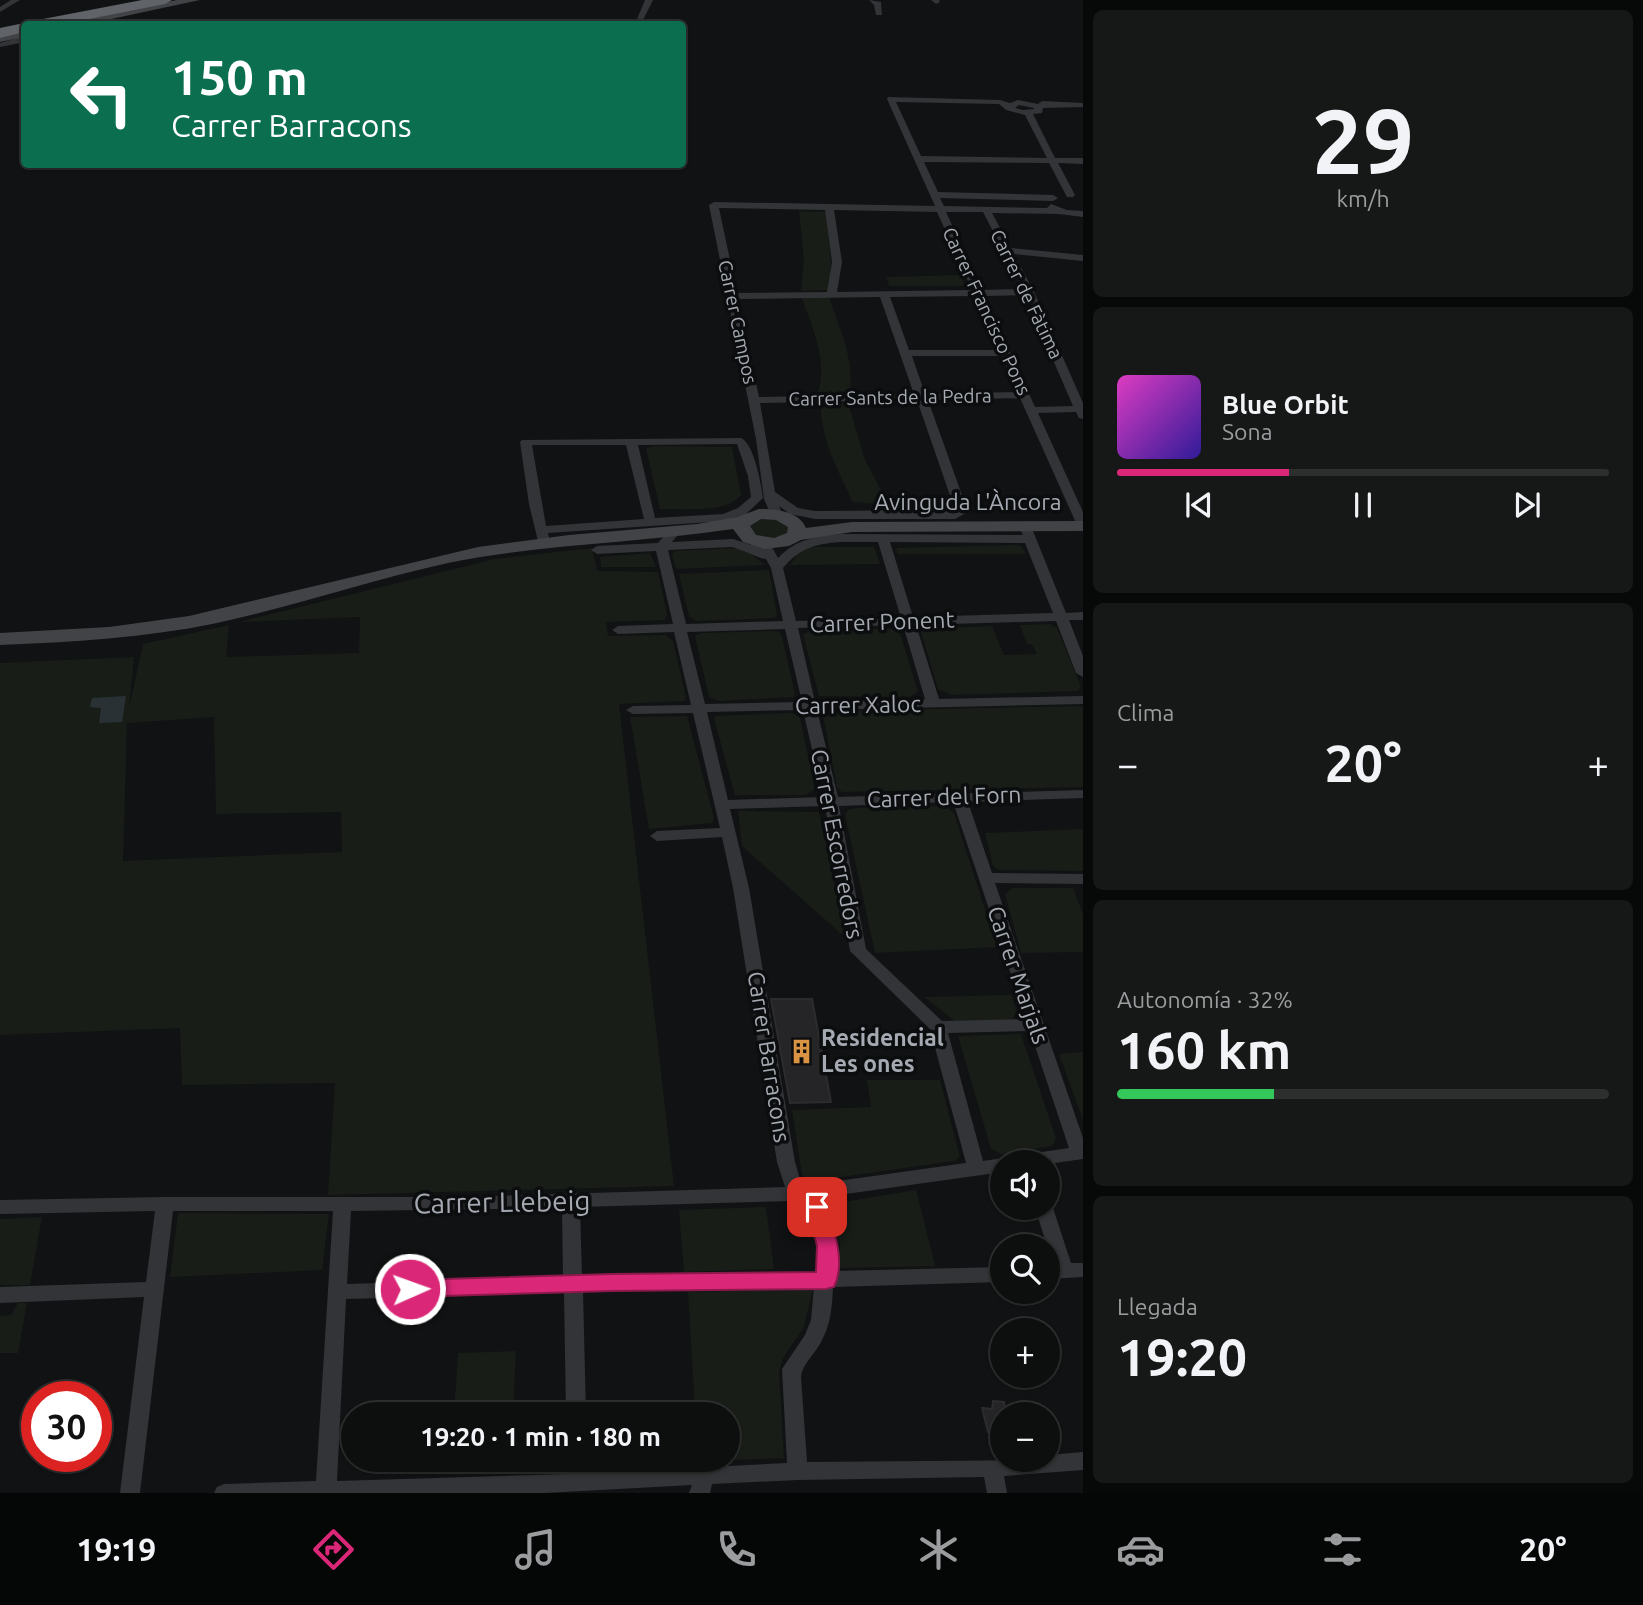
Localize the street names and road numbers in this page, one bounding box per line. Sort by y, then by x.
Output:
street label: Carrer Francisco Pons [938,224,1036,398]
street label: Carrer de Fàtima [986,226,1068,362]
street label: Carrer Campos [714,258,762,386]
street label: Carrer Sants de la Pedra [788,384,992,410]
street label: Avinguda L'Àncora [874,488,1062,514]
street label: Carrer Ponent [809,606,955,637]
street label: Carrer Xaloc [795,691,922,718]
street label: Carrer Escorredors [807,747,868,941]
street label: Carrer del Forn [866,781,1022,812]
street label: Carrer Marjals [983,903,1054,1047]
street label: Carrer Barracons [744,970,795,1144]
street label: Carrer Llebeig [413,1184,591,1219]

